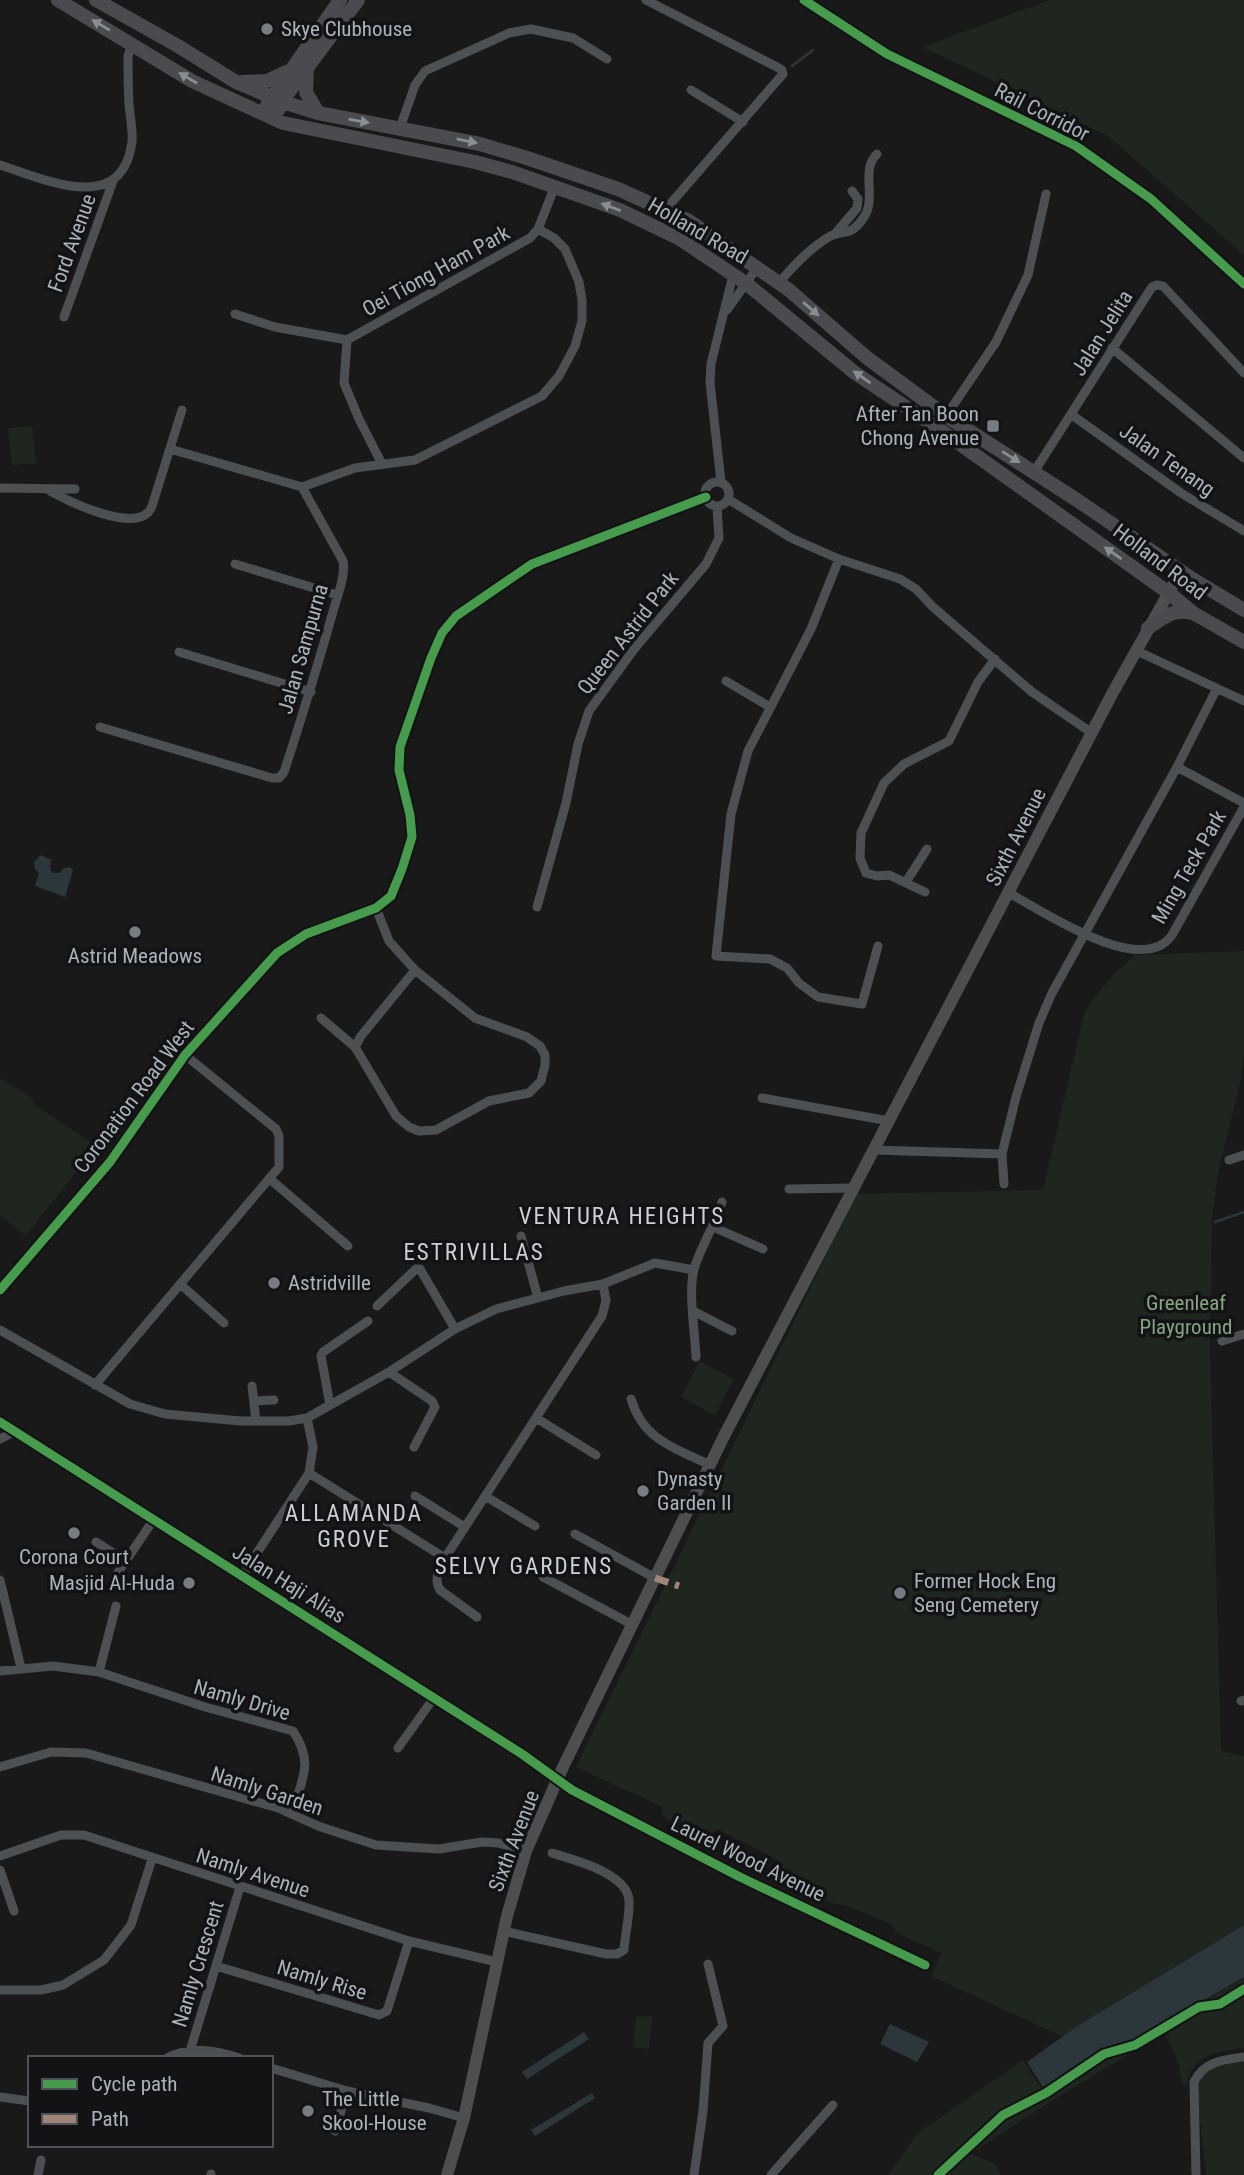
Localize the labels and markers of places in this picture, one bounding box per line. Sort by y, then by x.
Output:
place label: Skye Clubhouse [281,17,412,41]
marker: Skye Clubhouse [259,21,275,37]
place label: After Tan Boon Chong Avenue [856,402,979,450]
marker: After Tan Boon Chong Avenue [985,418,1001,434]
marker: Astrid Meadows [127,924,143,940]
place label: Astrid Meadows [68,944,202,968]
place label: Astridville [288,1271,371,1295]
marker: Astridville [266,1275,282,1291]
place label: Dynasty Garden II [657,1467,731,1515]
marker: Dynasty Garden II [635,1483,651,1499]
marker: Corona Court [66,1525,82,1541]
place label: Corona Court [19,1545,129,1569]
place label: Former Hock Eng Seng Cemetery [914,1569,1056,1617]
place label: Masjid Al-Huda [49,1571,175,1595]
marker: Masjid Al-Huda [181,1575,197,1591]
marker: Former Hock Eng Seng Cemetery [892,1585,908,1601]
place label: The Little Skool-House [322,2087,427,2135]
marker: The Little Skool-House [300,2103,316,2119]

